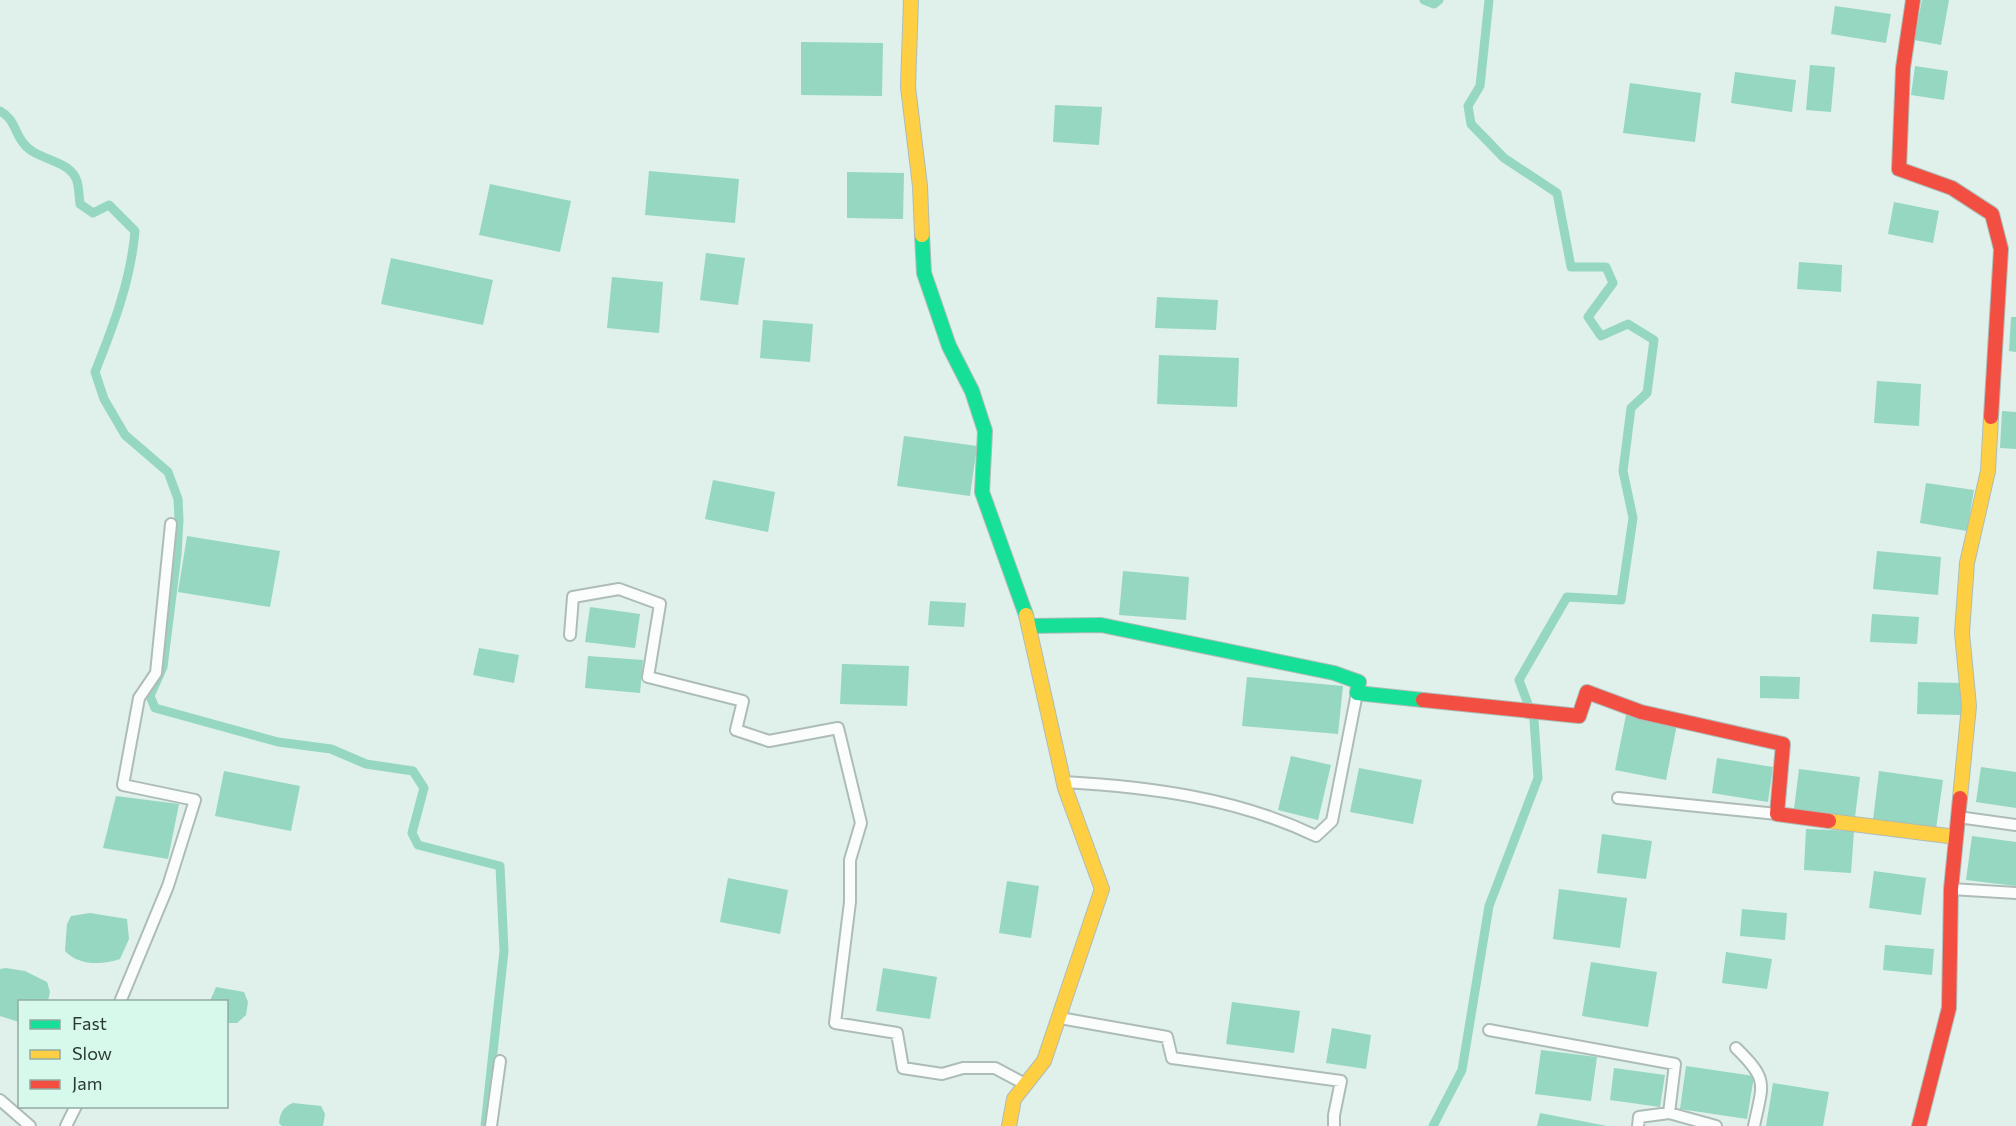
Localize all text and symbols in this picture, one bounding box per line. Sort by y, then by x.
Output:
legend [18,1000,228,1108]
text: Fast [72,1012,107,1034]
text: Slow [72,1042,112,1064]
text: Jam [72,1072,102,1094]

